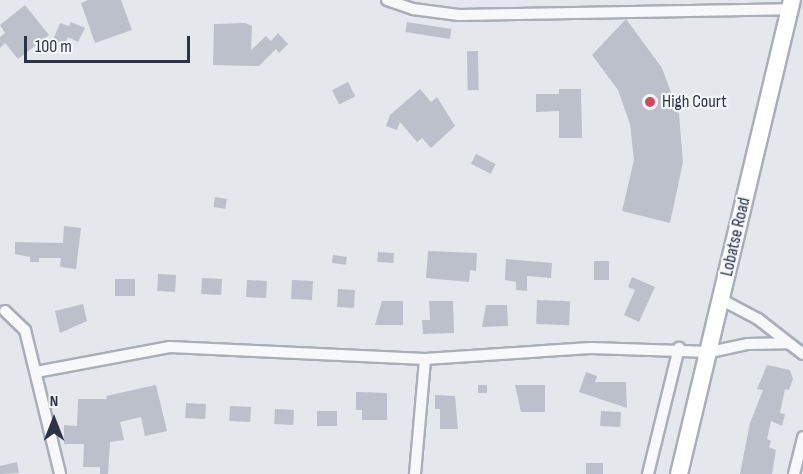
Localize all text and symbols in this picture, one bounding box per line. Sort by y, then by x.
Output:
scale bar [27,24,194,62]
text: 100 m [35,36,72,57]
place label: High Court [662,91,727,113]
marker: High Court [643,95,657,109]
street label: Lobatse Road [716,195,756,279]
north arrow [24,390,84,450]
text: N [50,392,58,411]

